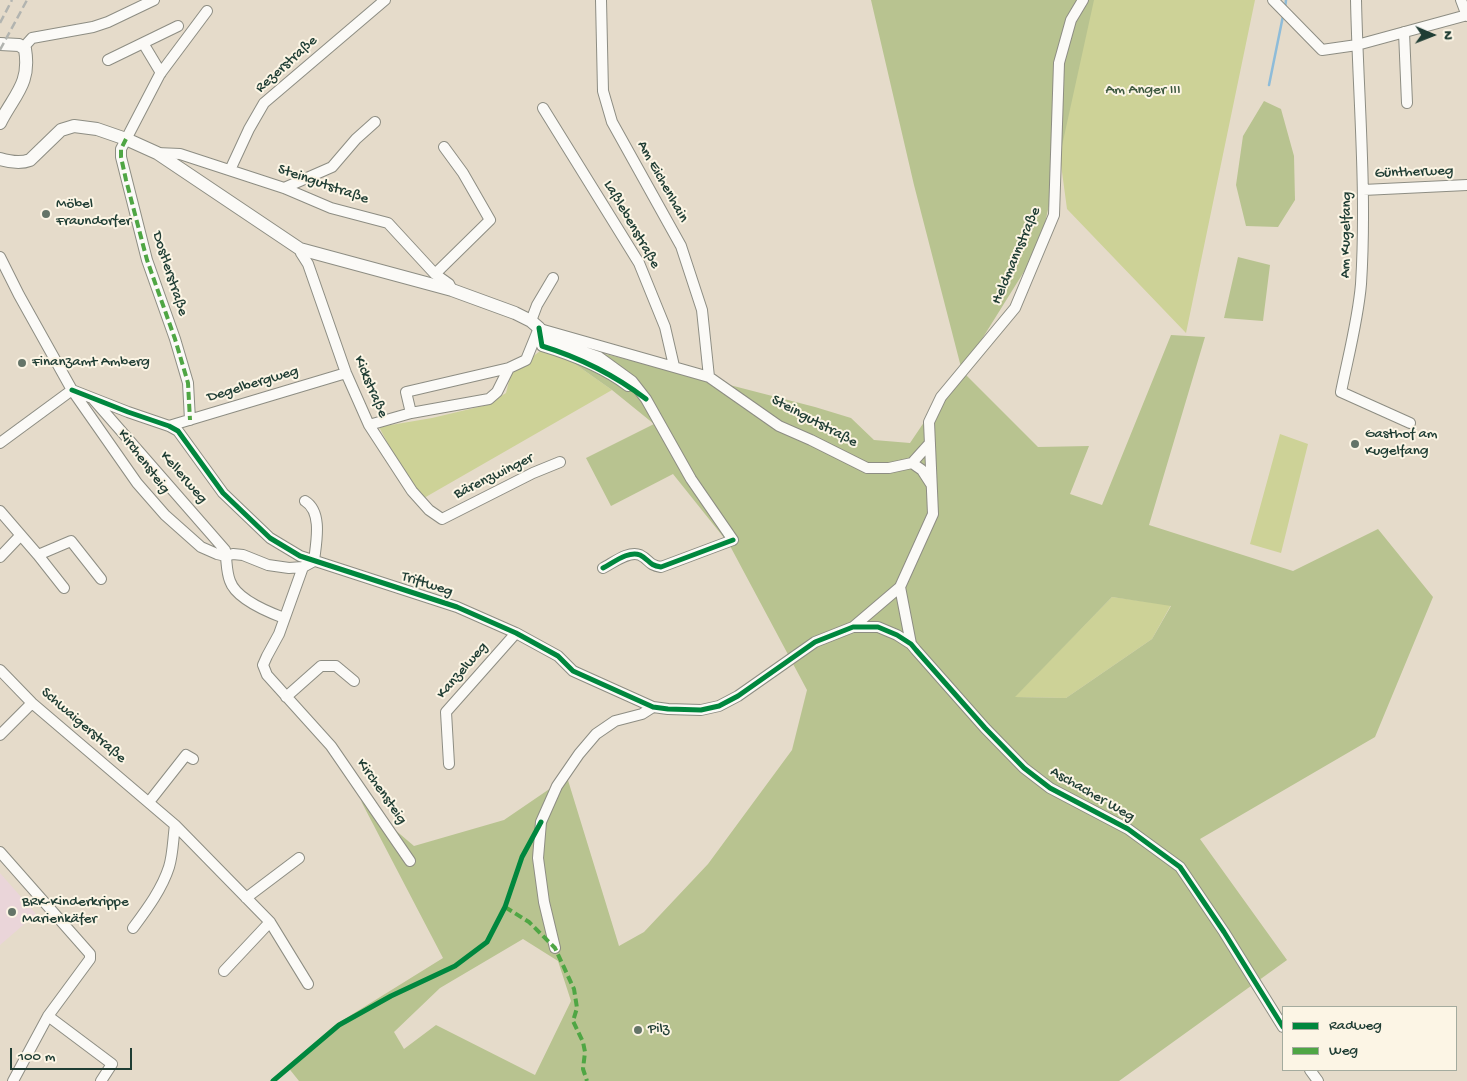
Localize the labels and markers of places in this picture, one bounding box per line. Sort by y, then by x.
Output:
place label: Möbel Fraundorfer [56,196,131,231]
marker: Möbel Fraundorfer [40,208,52,220]
place label: Finanzamt Amberg [32,354,150,372]
marker: Finanzamt Amberg [16,357,28,369]
place label: Gasthof am Kugelfang [1365,426,1437,461]
marker: Gasthof am Kugelfang [1349,438,1361,450]
place label: BRK-Kinderkrippe Marienkäfer [22,894,129,929]
marker: BRK-Kinderkrippe Marienkäfer [6,906,18,918]
place label: Pilz [648,1021,669,1039]
marker: Pilz [632,1024,644,1036]

